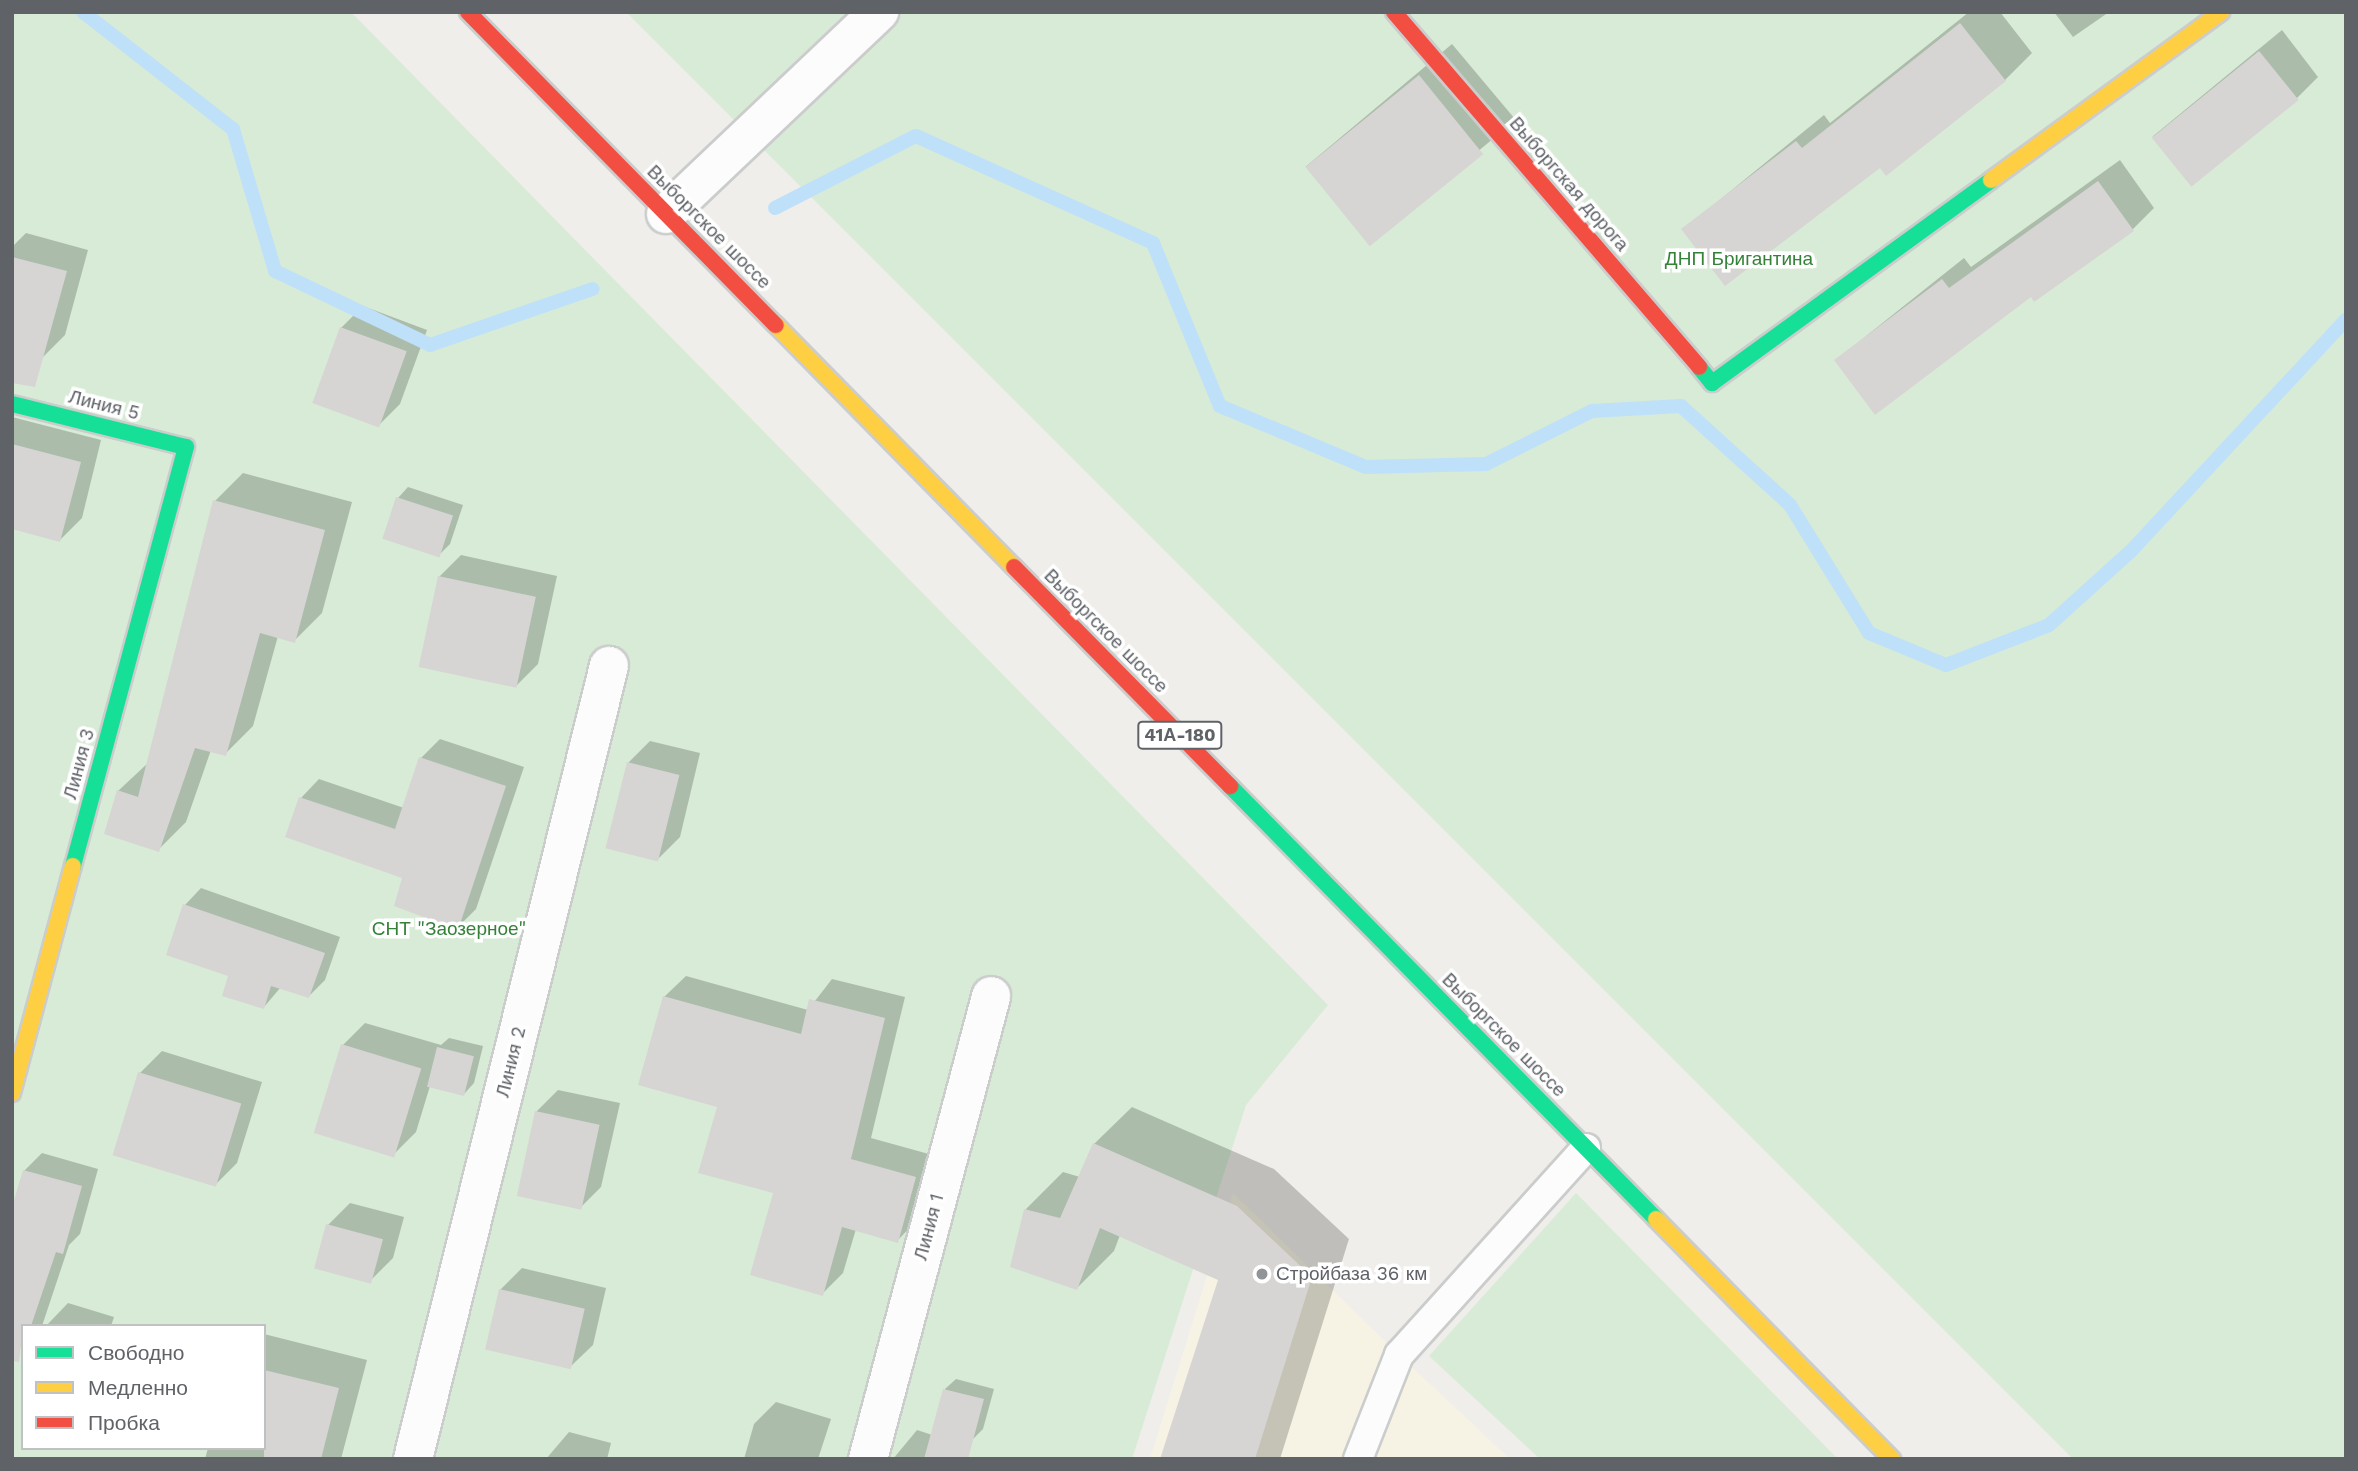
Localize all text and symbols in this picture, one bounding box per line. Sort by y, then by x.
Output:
street label: Выборгская дорога [1505,112,1633,256]
street label: Выборгское шоссе [642,160,776,294]
park label: ДНП Бригантина [1665,248,1813,270]
street label: Линия 5 [66,385,142,425]
street label: Выборгское шоссе [1039,564,1173,698]
road number: 41А-180 [1136,720,1224,750]
street label: Линия 3 [59,726,99,802]
park label: СНТ "Заозерное" [372,918,526,940]
street label: Выборгское шоссе [1437,968,1571,1102]
street label: Линия 2 [491,1024,531,1100]
street label: Линия 1 [909,1191,949,1263]
place label: Стройбаза 36 км [1276,1263,1427,1285]
marker: Стройбаза 36 км [1254,1266,1270,1282]
legend [21,1324,266,1450]
text: Свободно [88,1340,185,1365]
text: Медленно [88,1375,188,1400]
text: Пробка [88,1410,160,1435]

